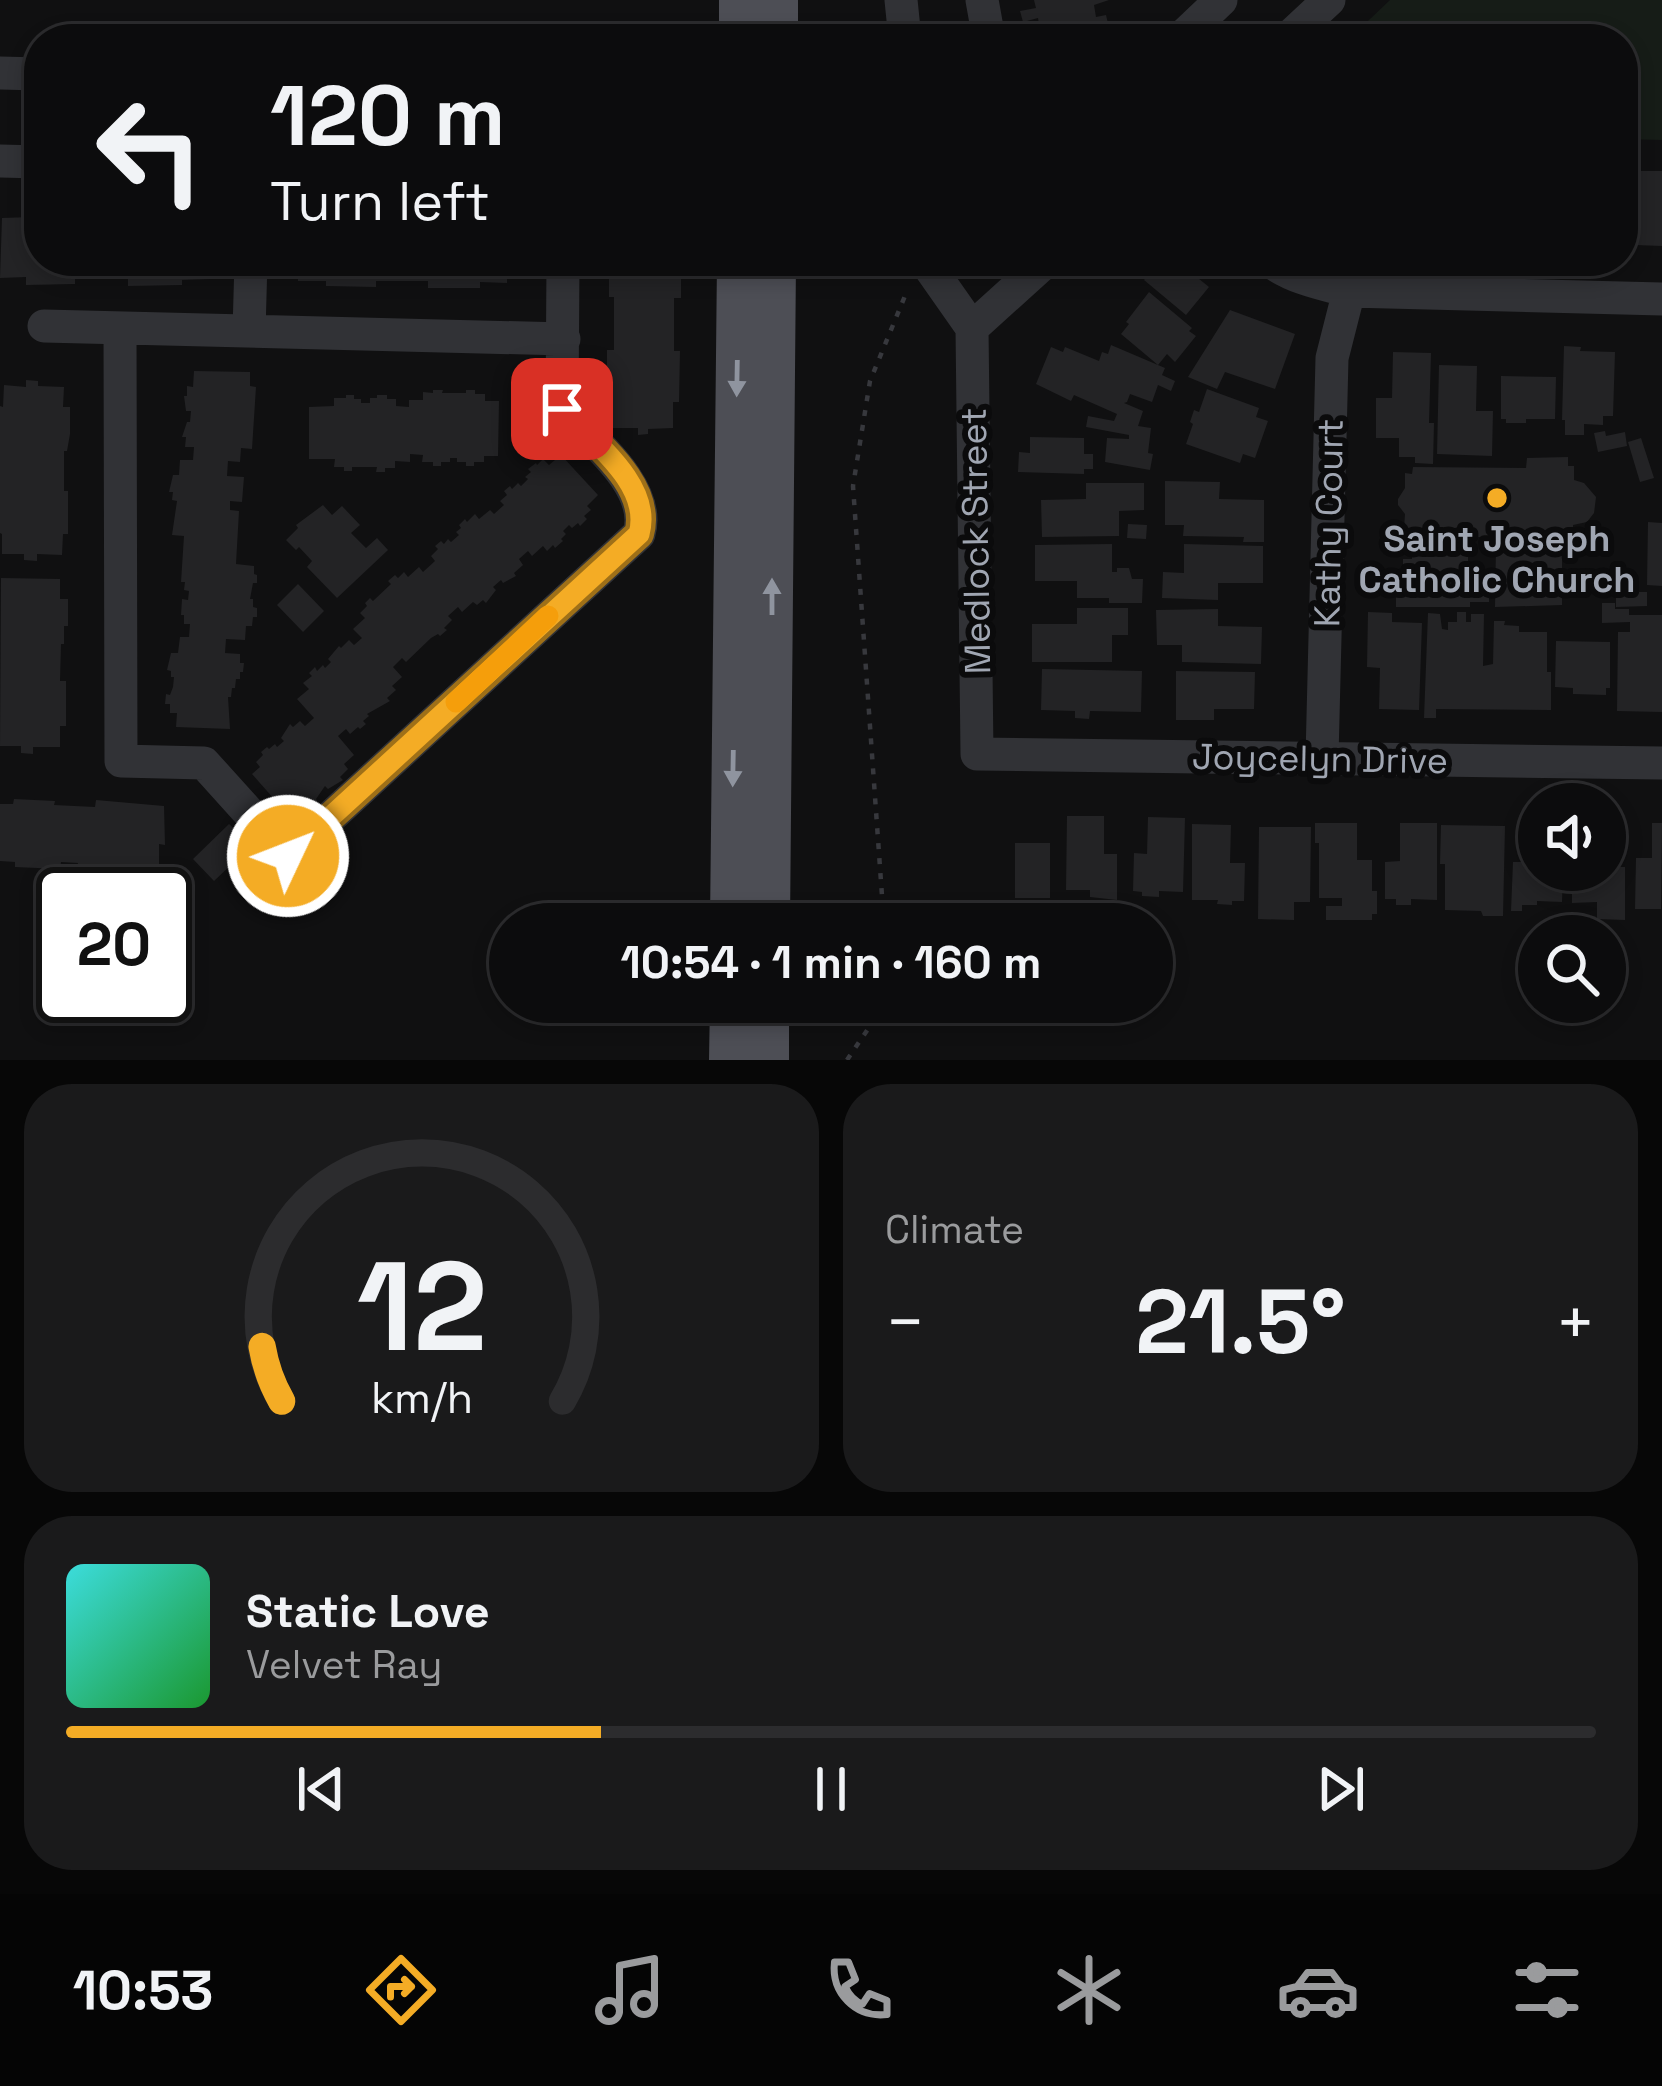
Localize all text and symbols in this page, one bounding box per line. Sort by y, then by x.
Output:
text: 120 m [270,62,505,170]
icon: left [72,72,228,228]
text: Turn left [270,167,490,236]
pin [511,358,613,460]
one-way arrow [727,360,746,398]
icon: arrive [529,376,595,442]
street label: Medlock Street [951,407,1001,675]
street label: Kathy Court [1304,418,1354,628]
marker: Saint Joseph Catholic Church [1484,485,1510,511]
place label: Saint Joseph Catholic Church [1359,516,1635,603]
one-way arrow [762,577,782,615]
street label: Joycelyn Drive [1192,734,1448,784]
one-way arrow [723,750,743,788]
map controls [1518,783,1626,1023]
button: sound [1518,783,1626,891]
position arrow [225,793,351,919]
speed limit sign: 20 [36,867,192,1023]
button: search [1518,915,1626,1023]
text: 10:54 · 1 min · 160 m [621,934,1041,991]
text: Climate [885,1205,1024,1254]
text: 12 [356,1227,487,1386]
text: 21.5° [1135,1264,1346,1379]
text: − [885,1280,926,1364]
text: + [1555,1280,1596,1364]
text: km/h [370,1371,473,1426]
text: Static Love [246,1583,490,1640]
text: Velvet Ray [246,1640,442,1689]
icon: previous [288,1756,354,1822]
icon: pause [798,1756,864,1822]
icon: next [1308,1756,1374,1822]
icon: directions [359,1948,443,2032]
icon: music [588,1948,672,2032]
icon: phone [817,1948,901,2032]
icon: climate [1047,1948,1131,2032]
icon: car [1276,1948,1360,2032]
icon: filters [1505,1948,1589,2032]
text: 10:53 [73,1956,213,2025]

